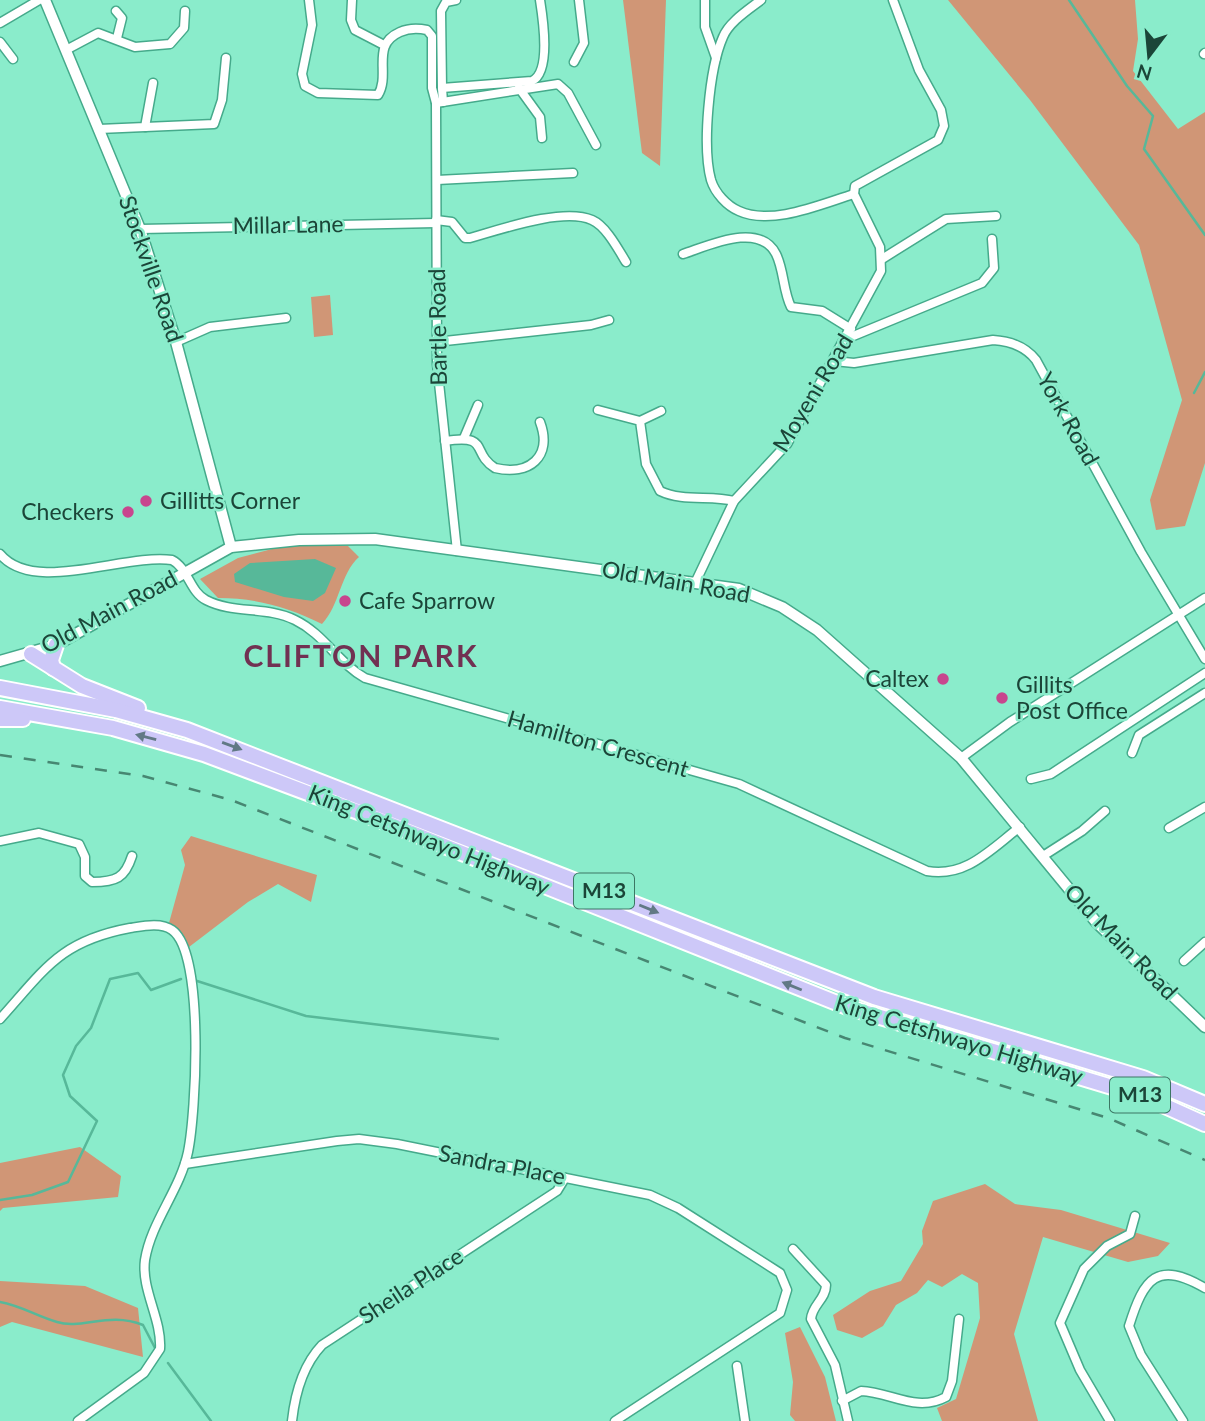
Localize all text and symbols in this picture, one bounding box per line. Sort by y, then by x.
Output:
north arrow [1114,21,1184,91]
text: N [1134,60,1154,86]
street label: Stockville Road [114,192,190,346]
street label: Millar Lane [232,209,344,239]
street label: Bartle Road [422,268,452,386]
street label: Moyeni Road [766,328,858,457]
street label: York Road [1032,367,1106,470]
place label: Gillitts Corner [160,486,301,514]
marker: Gillitts Corner [138,493,154,509]
place label: Checkers [21,497,114,525]
marker: Checkers [120,504,136,520]
street label: Old Main Road [600,554,753,608]
street label: Old Main Road [36,564,181,659]
place label: Cafe Sparrow [359,586,495,614]
marker: Cafe Sparrow [337,593,353,609]
district label: CLIFTON PARK [244,637,478,673]
place label: Caltex [865,664,930,692]
place label: Gillits Post Office [1016,670,1128,724]
marker: Caltex [935,671,951,687]
marker: Gillits Post Office [994,690,1010,706]
street label: Hamilton Crescent [504,704,693,783]
one-way arrow [135,731,157,742]
one-way arrow [222,741,243,752]
street label: King Cetshwayo Highway [305,778,554,900]
road number: M13 [574,874,634,908]
street label: Old Main Road [1060,878,1184,1005]
one-way arrow [639,904,660,915]
one-way arrow [782,980,803,991]
street label: King Cetshwayo Highway [832,988,1087,1090]
road number: M13 [1110,1078,1170,1112]
street label: Sandra Place [436,1138,568,1190]
street label: Sheila Place [353,1241,468,1329]

